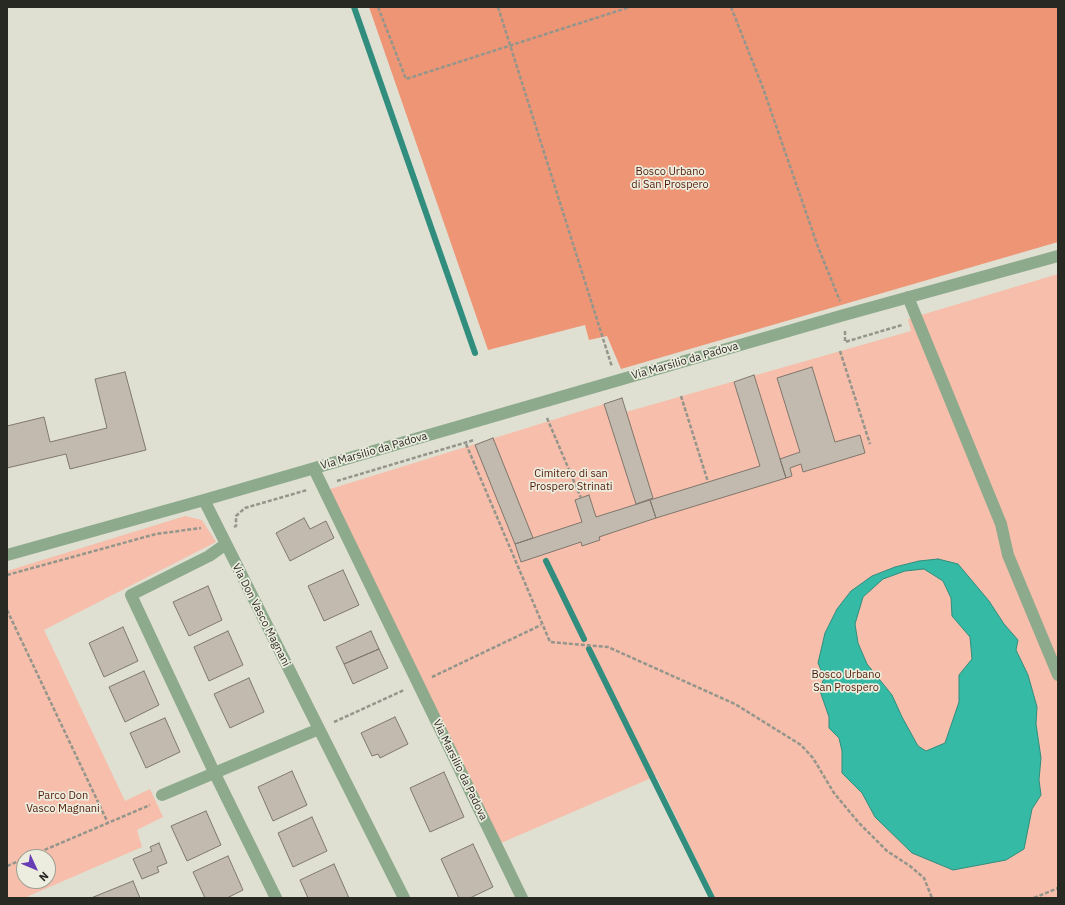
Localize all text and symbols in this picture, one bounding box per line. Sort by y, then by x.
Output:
park label: Bosco Urbano di San Prospero [631,165,709,191]
street label: Via Marsilio da Padova [630,339,740,383]
street label: Via Marsilio da Padova [319,429,429,473]
park label: Cimitero di san Prospero Strinati [530,467,612,493]
street label: Via Don Vasco Magnani [229,561,293,669]
park label: Bosco Urbano San Prospero [811,668,881,694]
street label: Via Marsilio da Padova [430,718,490,822]
park label: Parco Don Vasco Magnani [26,789,100,815]
north arrow [16,849,56,889]
text: N [36,869,52,884]

